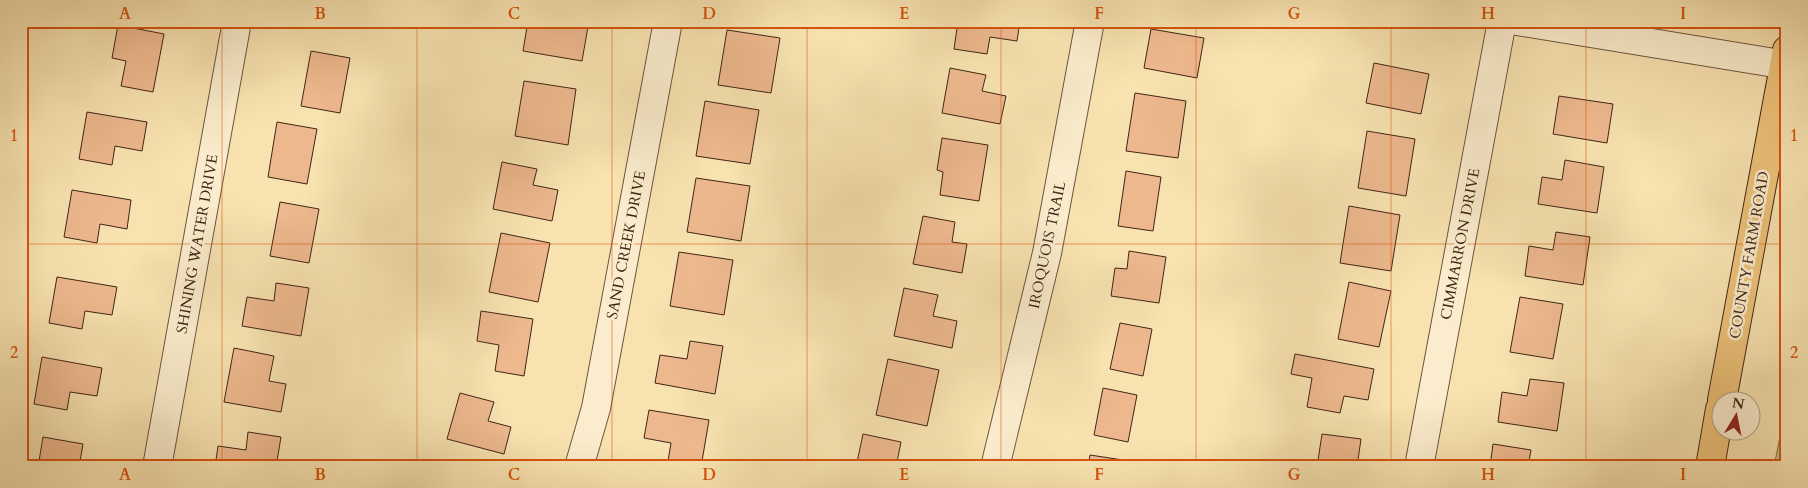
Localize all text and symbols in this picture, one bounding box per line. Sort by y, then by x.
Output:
text: A [119,3,131,25]
text: B [314,3,326,25]
text: C [508,3,520,25]
text: D [702,3,716,25]
text: E [899,3,909,25]
text: F [1094,3,1104,25]
text: G [1287,3,1301,25]
text: H [1481,3,1495,25]
text: I [1680,3,1686,25]
text: 1 [10,125,18,147]
text: 1 [1790,125,1798,147]
street label: SHINING WATER DRIVE [171,153,223,335]
street label: CIMMARRON DRIVE [1435,166,1485,322]
street label: SAND CREEK DRIVE [602,169,650,321]
street label: COUNTY FARM ROAD [1724,170,1774,340]
street label: IROQUOIS TRAIL [1024,179,1070,310]
text: 2 [10,342,18,364]
text: 2 [1790,342,1798,364]
north arrow [1710,390,1760,440]
text: N [1731,393,1746,414]
text: A [119,464,131,486]
text: B [314,464,326,486]
text: C [508,464,520,486]
text: D [702,464,716,486]
text: E [899,464,909,486]
text: F [1094,464,1104,486]
text: G [1287,464,1301,486]
text: H [1481,464,1495,486]
text: I [1680,464,1686,486]

